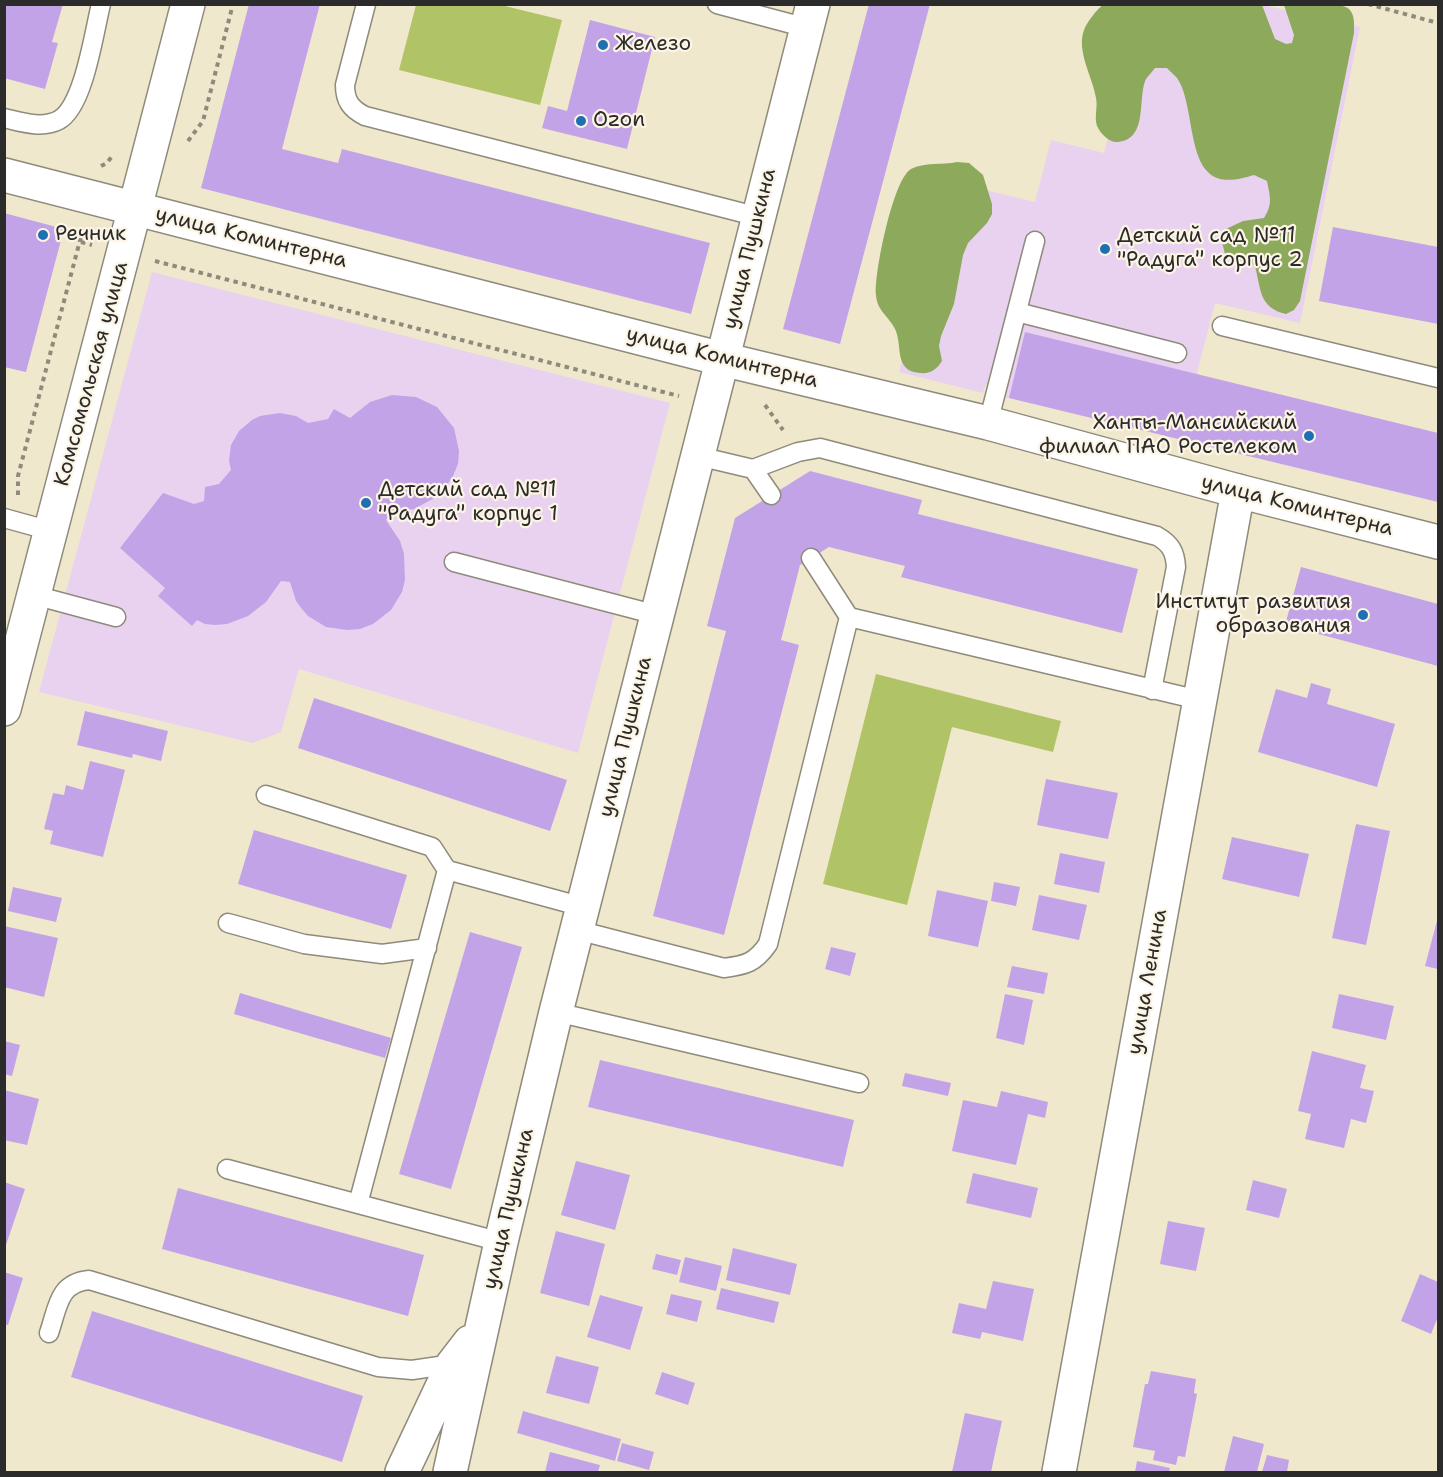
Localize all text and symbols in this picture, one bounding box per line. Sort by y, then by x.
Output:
place label: Железо [615,32,691,58]
marker: Железо [596,38,610,52]
place label: Ozon [593,108,645,134]
marker: Ozon [574,114,588,128]
street label: улица Пушкина [718,166,782,332]
street label: улица Коминтерна [152,202,350,274]
place label: Речник [55,222,126,248]
place label: Детский сад №11 "Радуга" корпус 2 [1117,224,1303,274]
marker: Речник [36,228,50,242]
marker: Детский сад №11 "Радуга" корпус 2 [1098,242,1112,256]
street label: Комсомольская улица [50,259,134,489]
street label: улица Коминтерна [623,322,821,394]
place label: Ханты-Мансийский филиал ПАО Ростелеком [1039,411,1297,461]
marker: Ханты-Мансийский филиал ПАО Ростелеком [1302,429,1316,443]
street label: улица Коминтерна [1198,470,1396,542]
place label: Детский сад №11 "Радуга" корпус 1 [378,478,558,528]
marker: Детский сад №11 "Радуга" корпус 1 [359,496,373,510]
place label: Институт развития образования [1155,590,1351,640]
marker: Институт развития образования [1356,608,1370,622]
street label: улица Пушкина [594,654,658,820]
street label: улица Ленина [1123,907,1173,1057]
street label: улица Пушкина [478,1126,540,1292]

